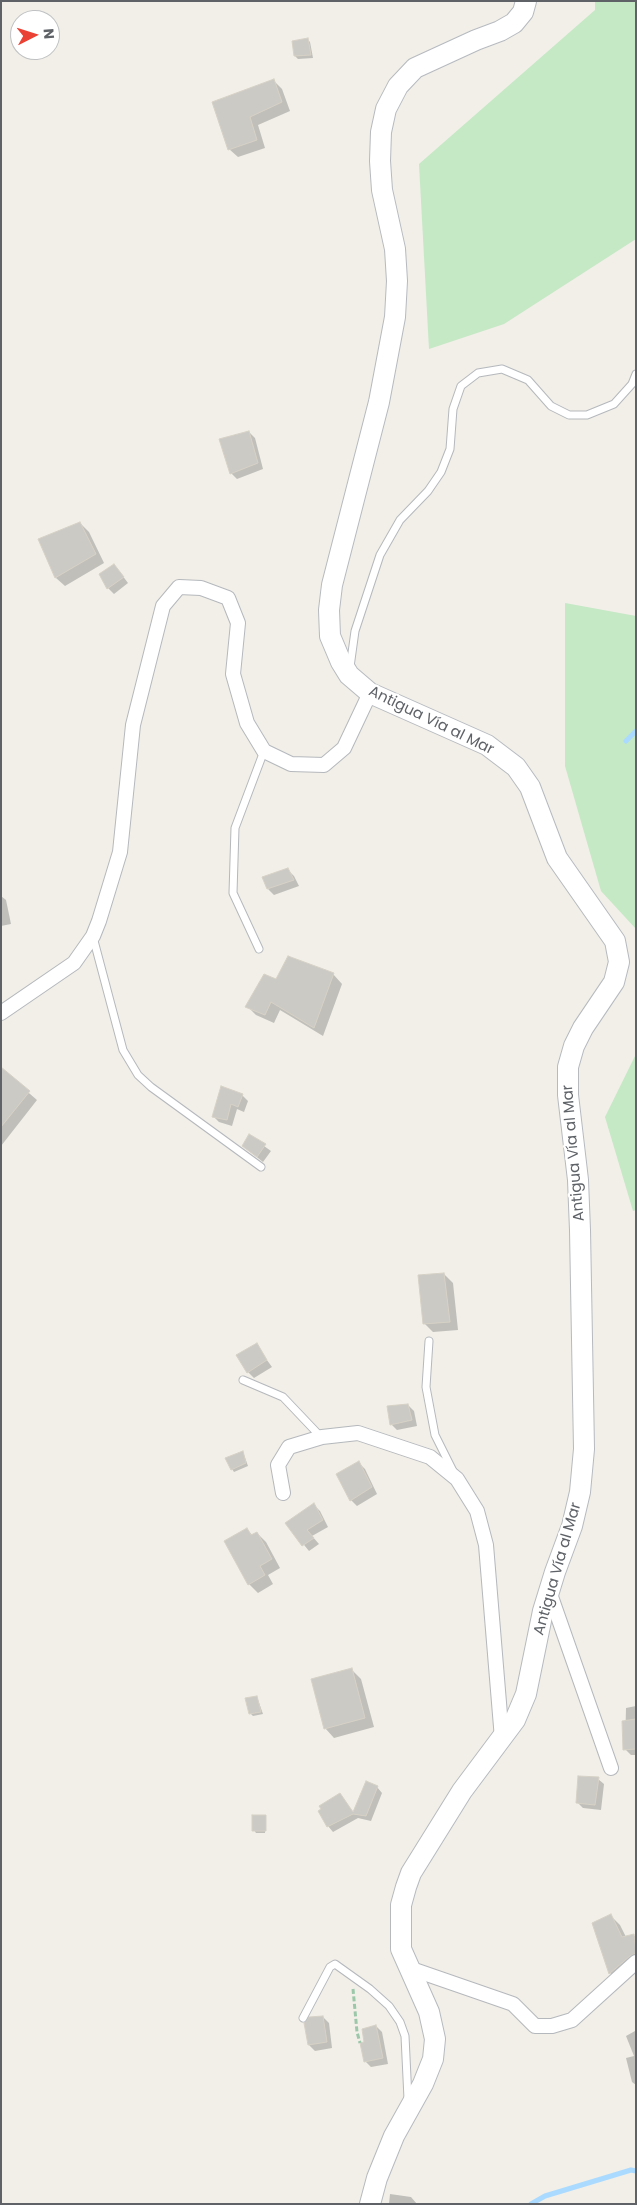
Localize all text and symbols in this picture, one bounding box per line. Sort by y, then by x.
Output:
north arrow [10,10,60,60]
text: N [39,28,59,40]
street label: Antigua Vía al Mar [365,683,497,759]
street label: Antigua Vía al Mar [559,1084,589,1222]
street label: Antigua Vía al Mar [530,1501,586,1637]

